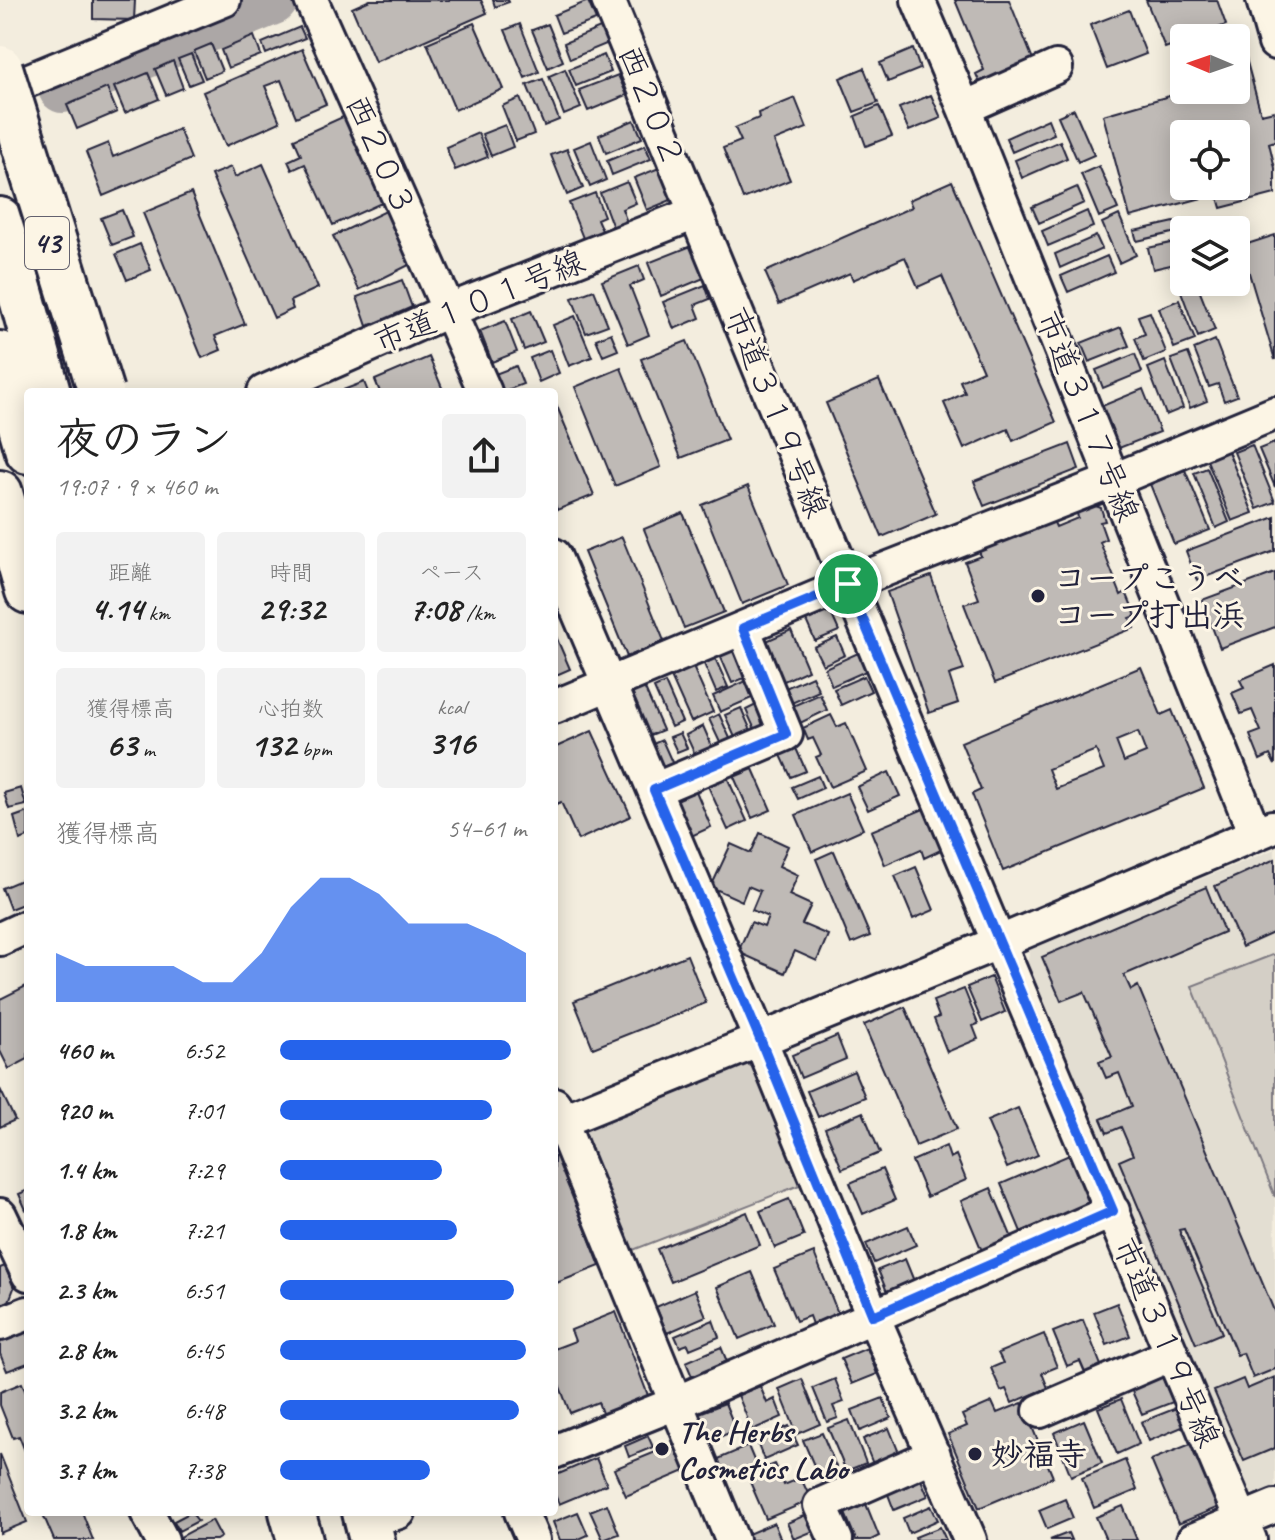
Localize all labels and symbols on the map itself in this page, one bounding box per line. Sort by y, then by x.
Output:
north arrow [1170,24,1250,104]
street label: 西２０２ [609,39,695,173]
street label: 西２０３ [336,88,425,222]
road number: 43 [25,217,69,269]
street label: 市道１０１号線 [368,240,591,362]
street label: 市道３１９号線 [716,301,838,524]
street label: 市道３１７号線 [1027,305,1149,528]
pin [814,550,882,618]
place label: コープこうべ コープ打出浜 [1054,558,1245,636]
marker: コープこうべ コープ打出浜 [1029,587,1047,605]
street label: 市道３１９号線 [1104,1231,1229,1453]
place label: The Herbs Cosmetics Labo [678,1411,851,1489]
place label: 妙福寺 [991,1434,1087,1475]
marker: The Herbs Cosmetics Labo [653,1440,671,1458]
marker: 妙福寺 [966,1445,984,1463]

